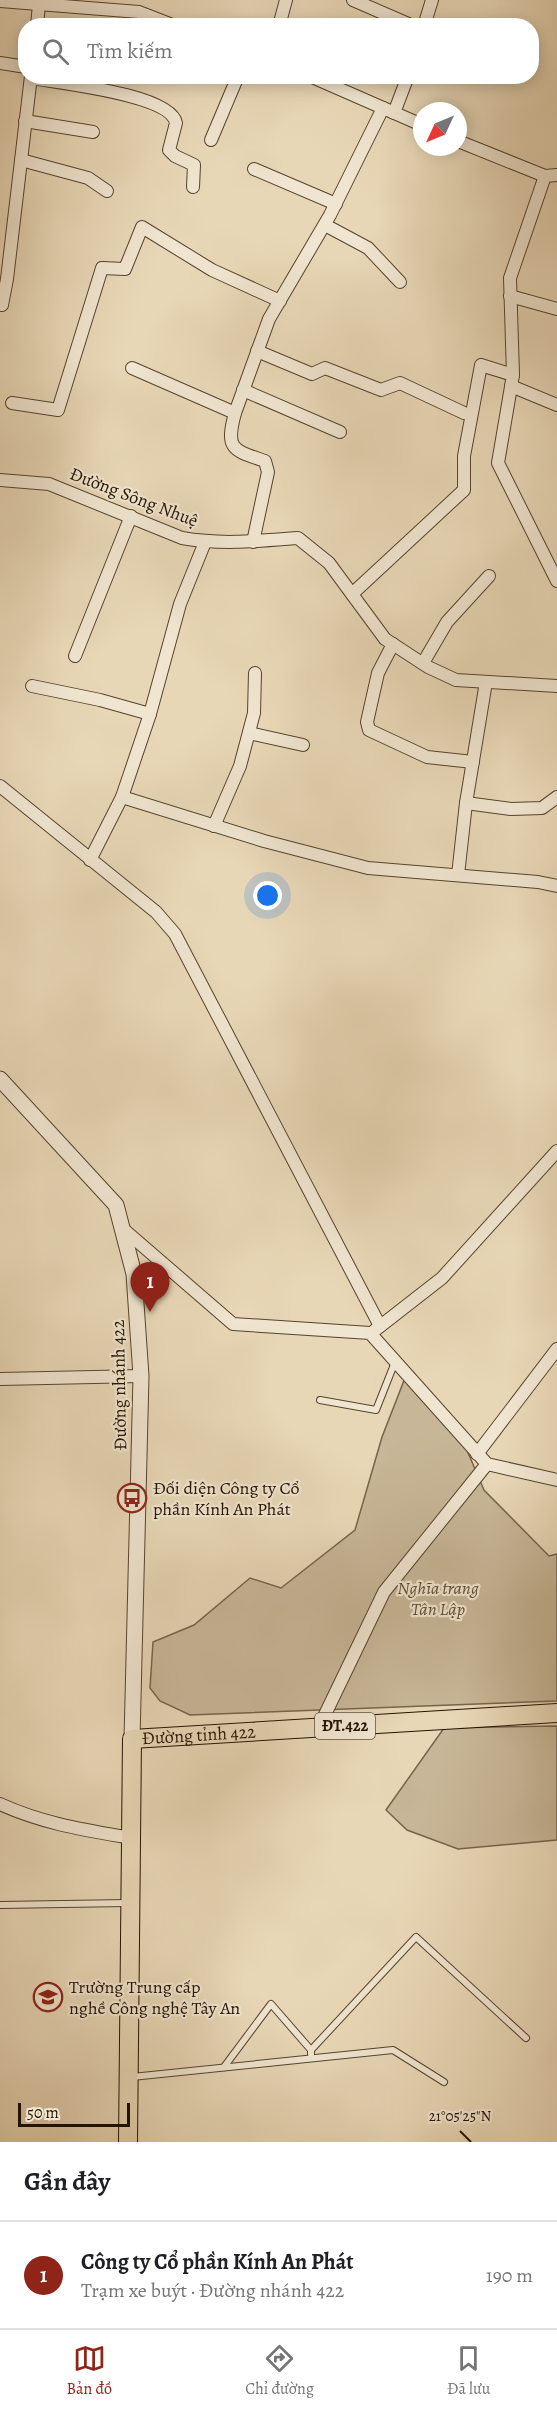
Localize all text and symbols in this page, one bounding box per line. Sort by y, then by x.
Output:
search box [18,18,539,84]
icon: search [39,35,72,68]
text: Tìm kiếm [87,36,173,66]
north arrow [413,102,467,156]
street label: Đường Sông Nhuệ [66,462,202,532]
your location [253,881,282,910]
pin: 1 [130,1262,170,1312]
street label: Đường nhánh 422 [106,1319,132,1451]
place label: Đối diện Công ty Cổ phần Kính An Phát [153,1476,299,1521]
bus stop icon: Đối diện Công ty Cổ phần Kính An Phát [116,1482,148,1514]
park label: Nghĩa trang Tân Lập [397,1576,479,1621]
road number: ĐT.422 [315,1713,375,1739]
street label: Đường tỉnh 422 [141,1719,257,1750]
place label: Trường Trung cấp nghề Công nghệ Tây An [69,1975,240,2020]
school or university icon: Trường Trung cấp nghề Công nghệ Tây An [32,1981,64,2013]
scale bar [18,2100,130,2128]
text: 50 m [27,2102,59,2124]
text: 21°05'25"N [429,2106,492,2126]
text: Gần đây [24,2164,110,2199]
text: Công ty Cổ phần Kính An Phát [81,2247,354,2277]
text: 1 [40,2262,47,2289]
text: 190 m [486,2262,533,2289]
text: Trạm xe buýt · Đường nhánh 422 [81,2277,344,2304]
tab: Bản đồ [67,2342,112,2400]
tab: Chỉ đường [245,2342,314,2400]
tab: Đã lưu [447,2342,490,2400]

